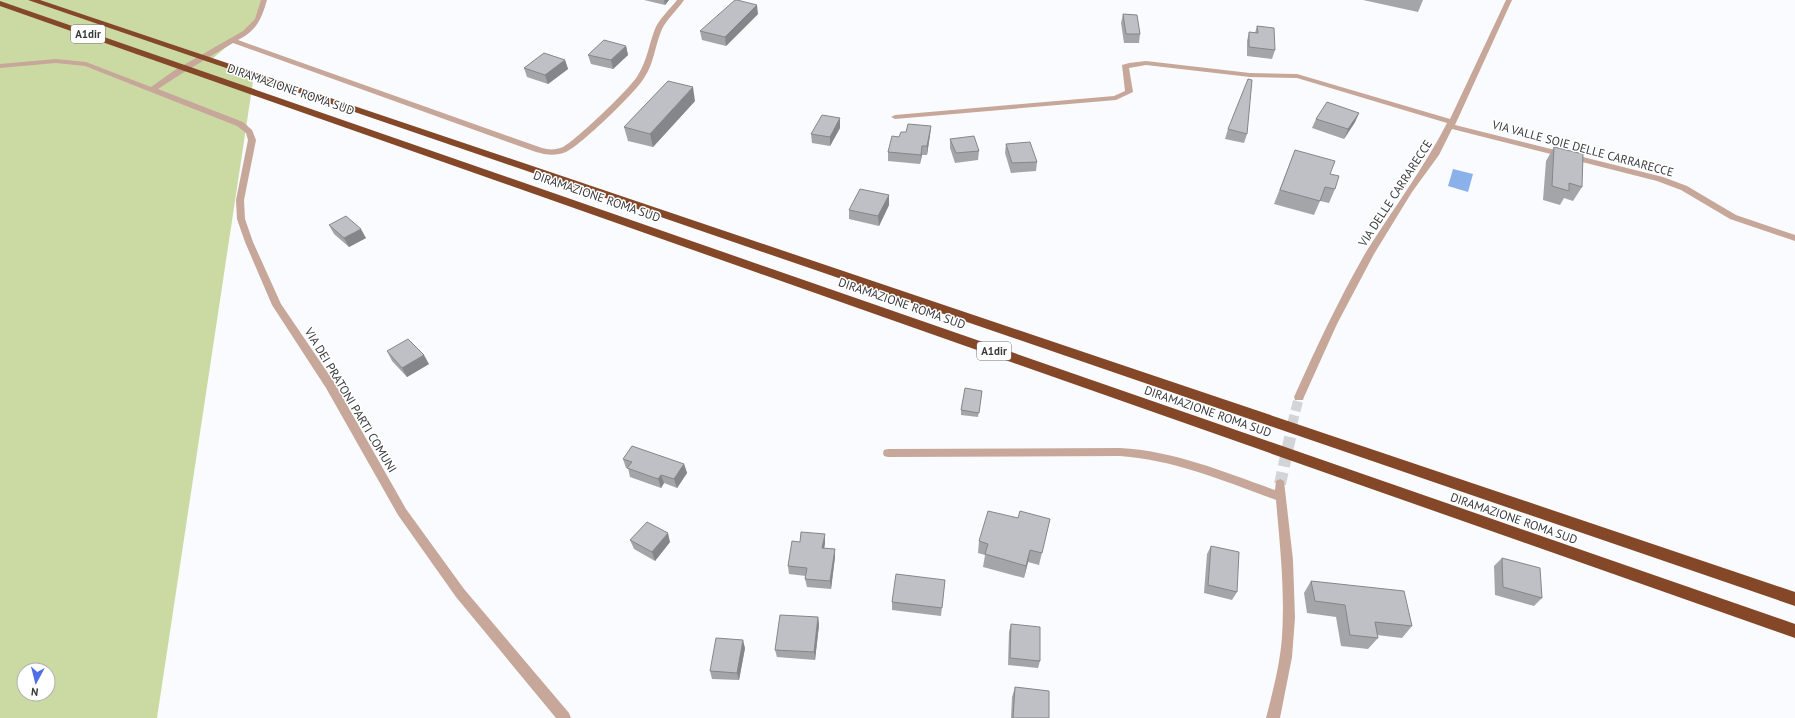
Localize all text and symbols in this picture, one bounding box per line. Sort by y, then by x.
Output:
road number: A1dir [71,25,105,43]
street label: DIRAMAZIONE ROMA SUD [225,60,357,118]
street label: VIA VALLE SOIE DELLE CARRARECCE [1490,116,1675,179]
street label: VIA DELLE CARRARECCE [1354,137,1435,250]
street label: DIRAMAZIONE ROMA SUD [531,167,663,225]
street label: DIRAMAZIONE ROMA SUD [836,274,968,332]
street label: VIA DEI PRATONI PARTI COMUNI [301,324,400,475]
road number: A1dir [977,342,1011,360]
street label: DIRAMAZIONE ROMA SUD [1142,382,1274,440]
street label: DIRAMAZIONE ROMA SUD [1448,489,1580,547]
north arrow [16,662,56,702]
text: N [30,685,39,699]

